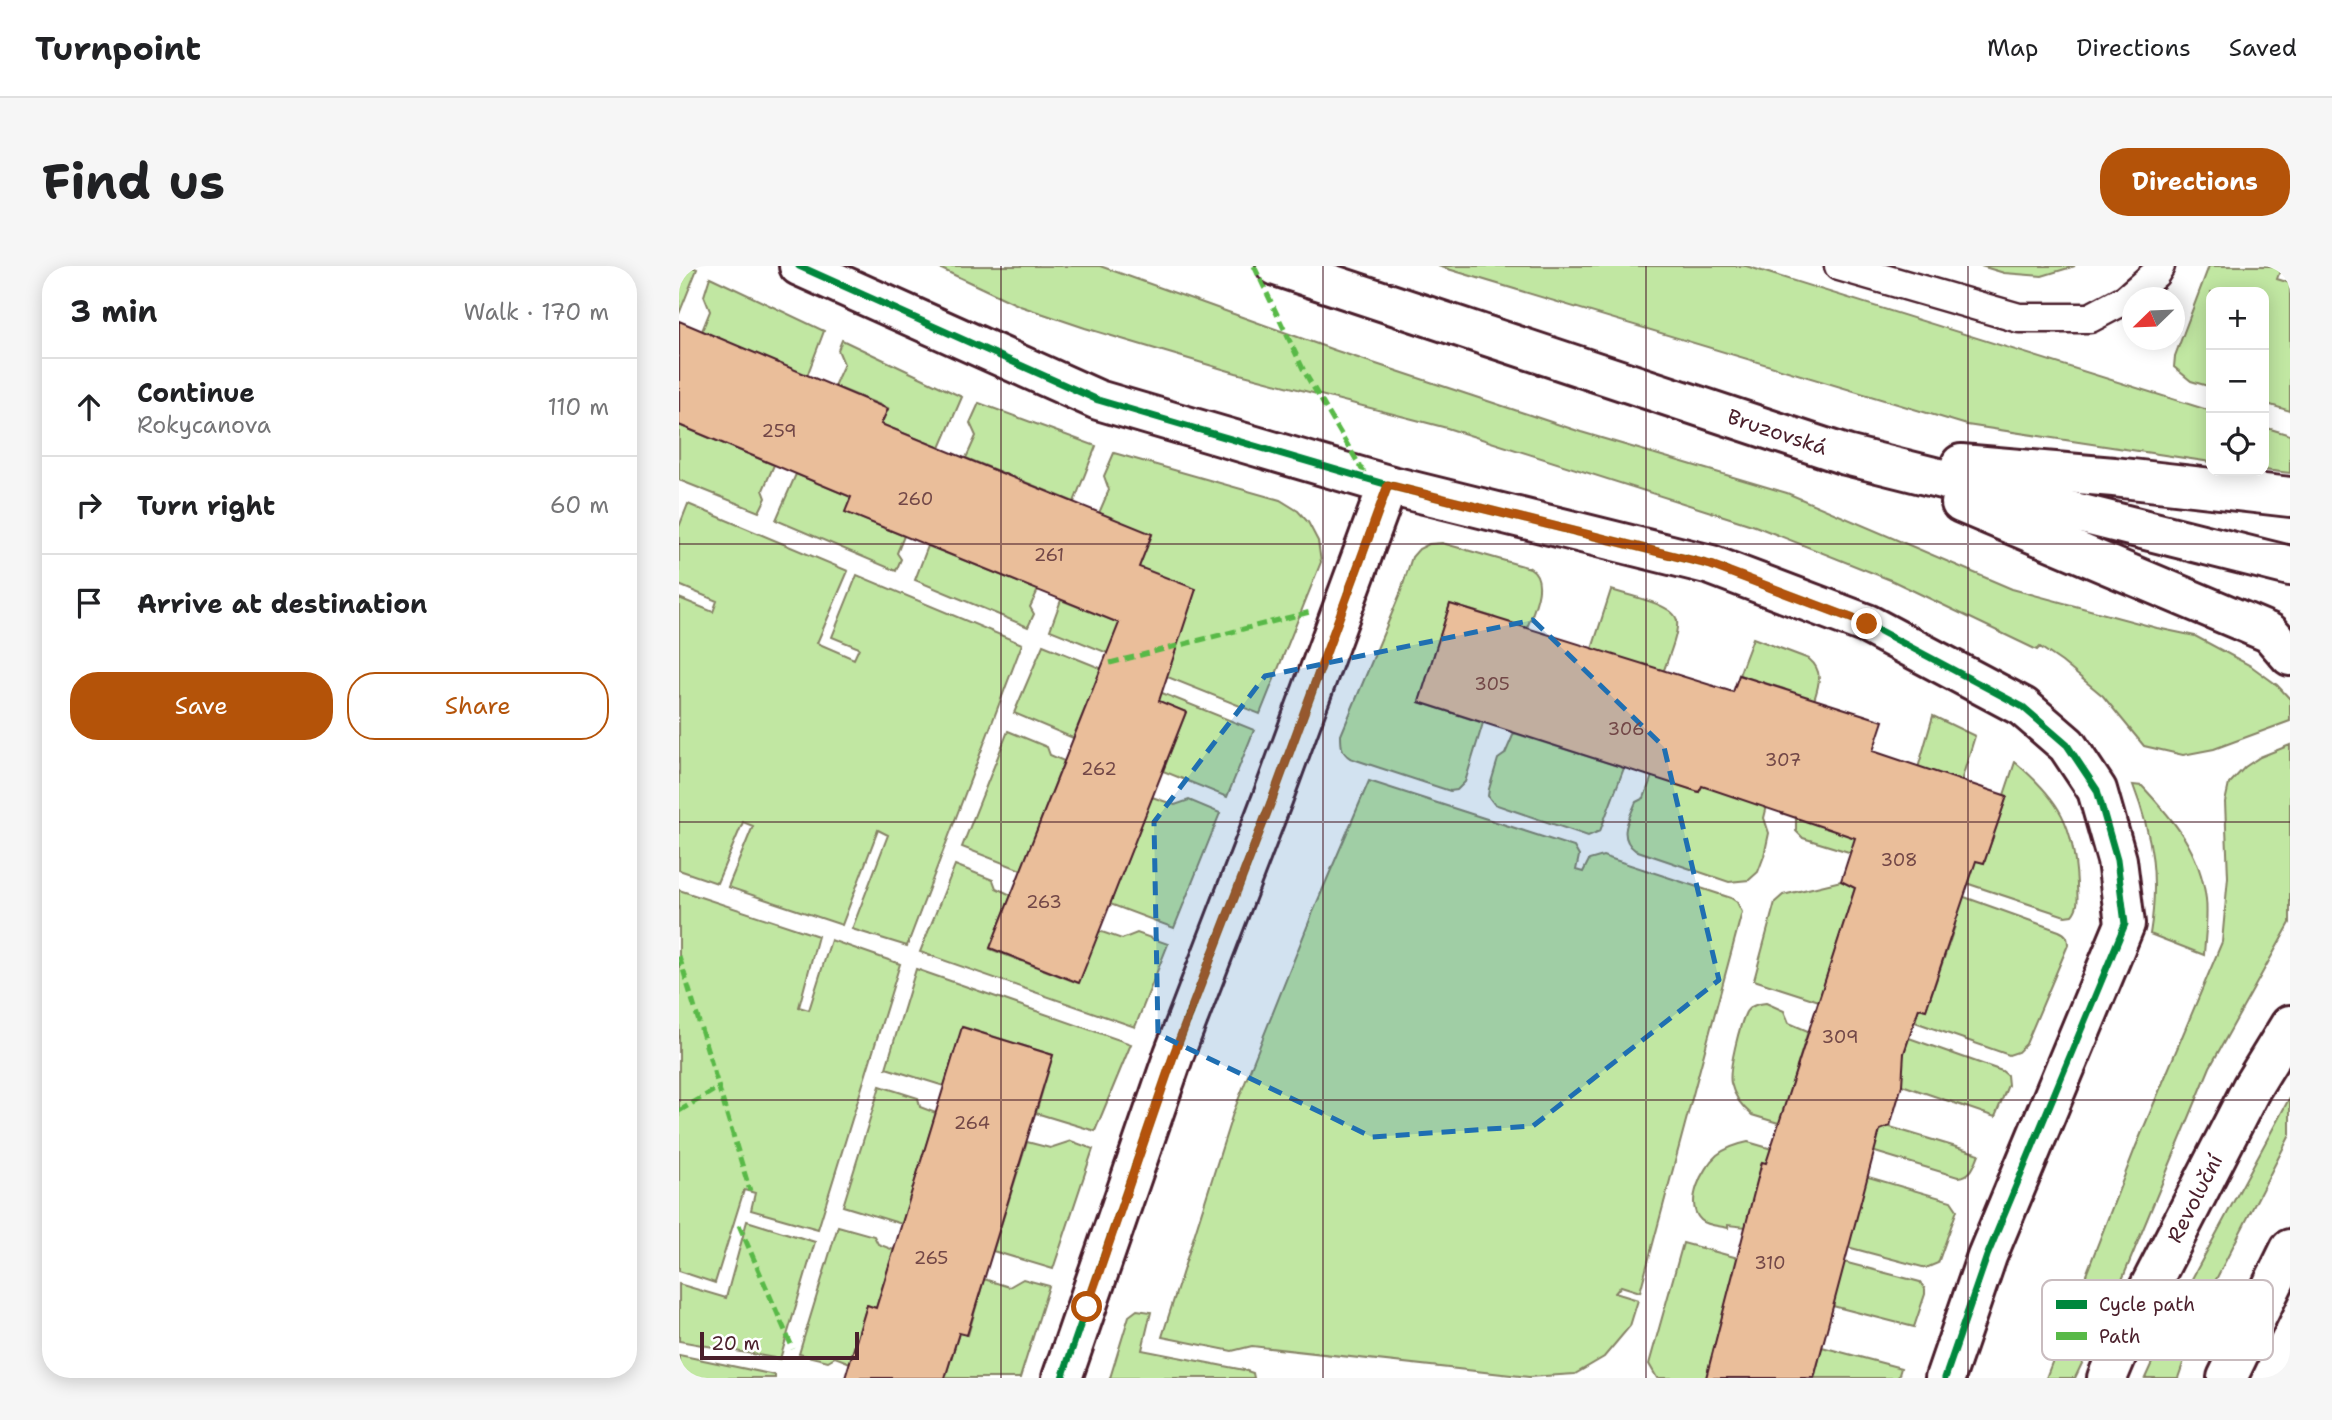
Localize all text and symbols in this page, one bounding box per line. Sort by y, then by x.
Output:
text: Turnpoint [35,26,201,71]
text: Map [1987,32,2038,64]
text: Directions [2076,32,2191,64]
text: Saved [2229,32,2297,64]
button: Directions [2100,148,2290,216]
text: Find us [42,149,225,215]
north arrow [2122,287,2185,350]
map controls [2206,287,2269,476]
button: + [2206,287,2269,350]
text: 3 min [70,291,157,332]
text: Walk · 170 m [464,297,609,327]
button: − [2206,350,2269,413]
text: Continue [137,375,255,410]
icon: ahead [70,388,108,426]
text: 110 m [547,392,609,422]
street label: Bruzovská [1724,403,1831,462]
text: Rokycanova [137,410,271,440]
button: locate [2206,413,2269,476]
house number: 259 [761,419,797,443]
icon: right [70,486,108,524]
house number: 260 [897,487,933,511]
text: Turn right [137,488,275,523]
text: 60 m [550,490,609,520]
house number: 261 [1034,543,1064,567]
icon: arrive [70,584,108,622]
text: Arrive at destination [137,586,427,621]
route end [1851,608,1882,639]
button: Save [70,672,333,740]
button: Share [347,672,609,740]
house number: 305 [1474,672,1510,696]
house number: 306 [1607,717,1645,741]
house number: 307 [1765,748,1801,772]
house number: 262 [1081,757,1117,781]
house number: 308 [1880,848,1918,872]
house number: 263 [1026,890,1062,914]
house number: 309 [1822,1025,1858,1049]
house number: 264 [954,1111,990,1135]
street label: Revoluční [2161,1149,2229,1248]
house number: 265 [914,1246,948,1270]
house number: 310 [1754,1251,1786,1275]
legend [2042,1280,2273,1360]
route start [1071,1291,1102,1322]
text: Cycle path [2099,1292,2195,1317]
text: Path [2099,1324,2141,1349]
scale bar [700,1329,859,1361]
text: 20 m [711,1331,760,1356]

